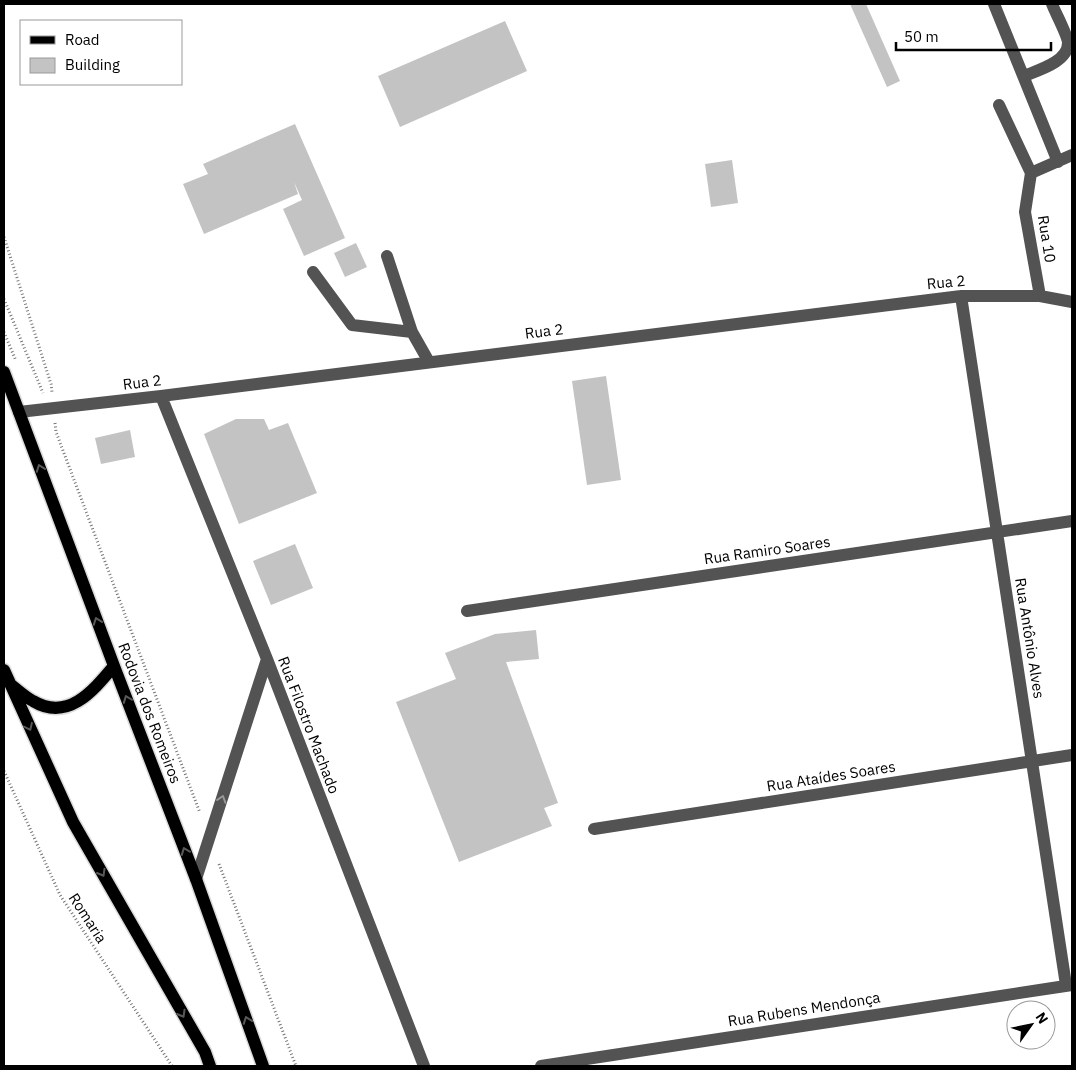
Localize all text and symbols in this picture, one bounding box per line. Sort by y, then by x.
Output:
legend [20,20,182,85]
scale bar [896,20,1051,52]
text: 50 m [904,27,939,46]
text: Road [65,30,100,49]
text: Building [65,55,120,74]
street label: Rua 10 [1034,214,1060,264]
street label: Rua 2 [926,271,966,293]
street label: Rua 2 [524,319,564,343]
street label: Rua 2 [122,370,162,394]
one-way arrow [36,464,46,473]
street label: Rua Ramiro Soares [703,532,831,568]
street label: Rua Antônio Alves [1011,576,1049,700]
one-way arrow [93,617,103,625]
street label: Rodovia dos Romeiros [114,640,186,786]
street label: Rua Filostro Machado [274,654,344,796]
one-way arrow [123,696,133,704]
one-way arrow [23,722,34,731]
street label: Rua Ataídes Soares [765,756,897,796]
one-way arrow [216,796,226,804]
one-way arrow [181,847,192,856]
one-way arrow [95,867,105,876]
street label: Romaria [65,889,111,947]
street label: Rua Rubens Mendonça [726,988,882,1030]
north arrow [1006,1000,1056,1050]
one-way arrow [176,1008,186,1017]
text: N [1032,1009,1052,1027]
one-way arrow [242,1017,252,1025]

